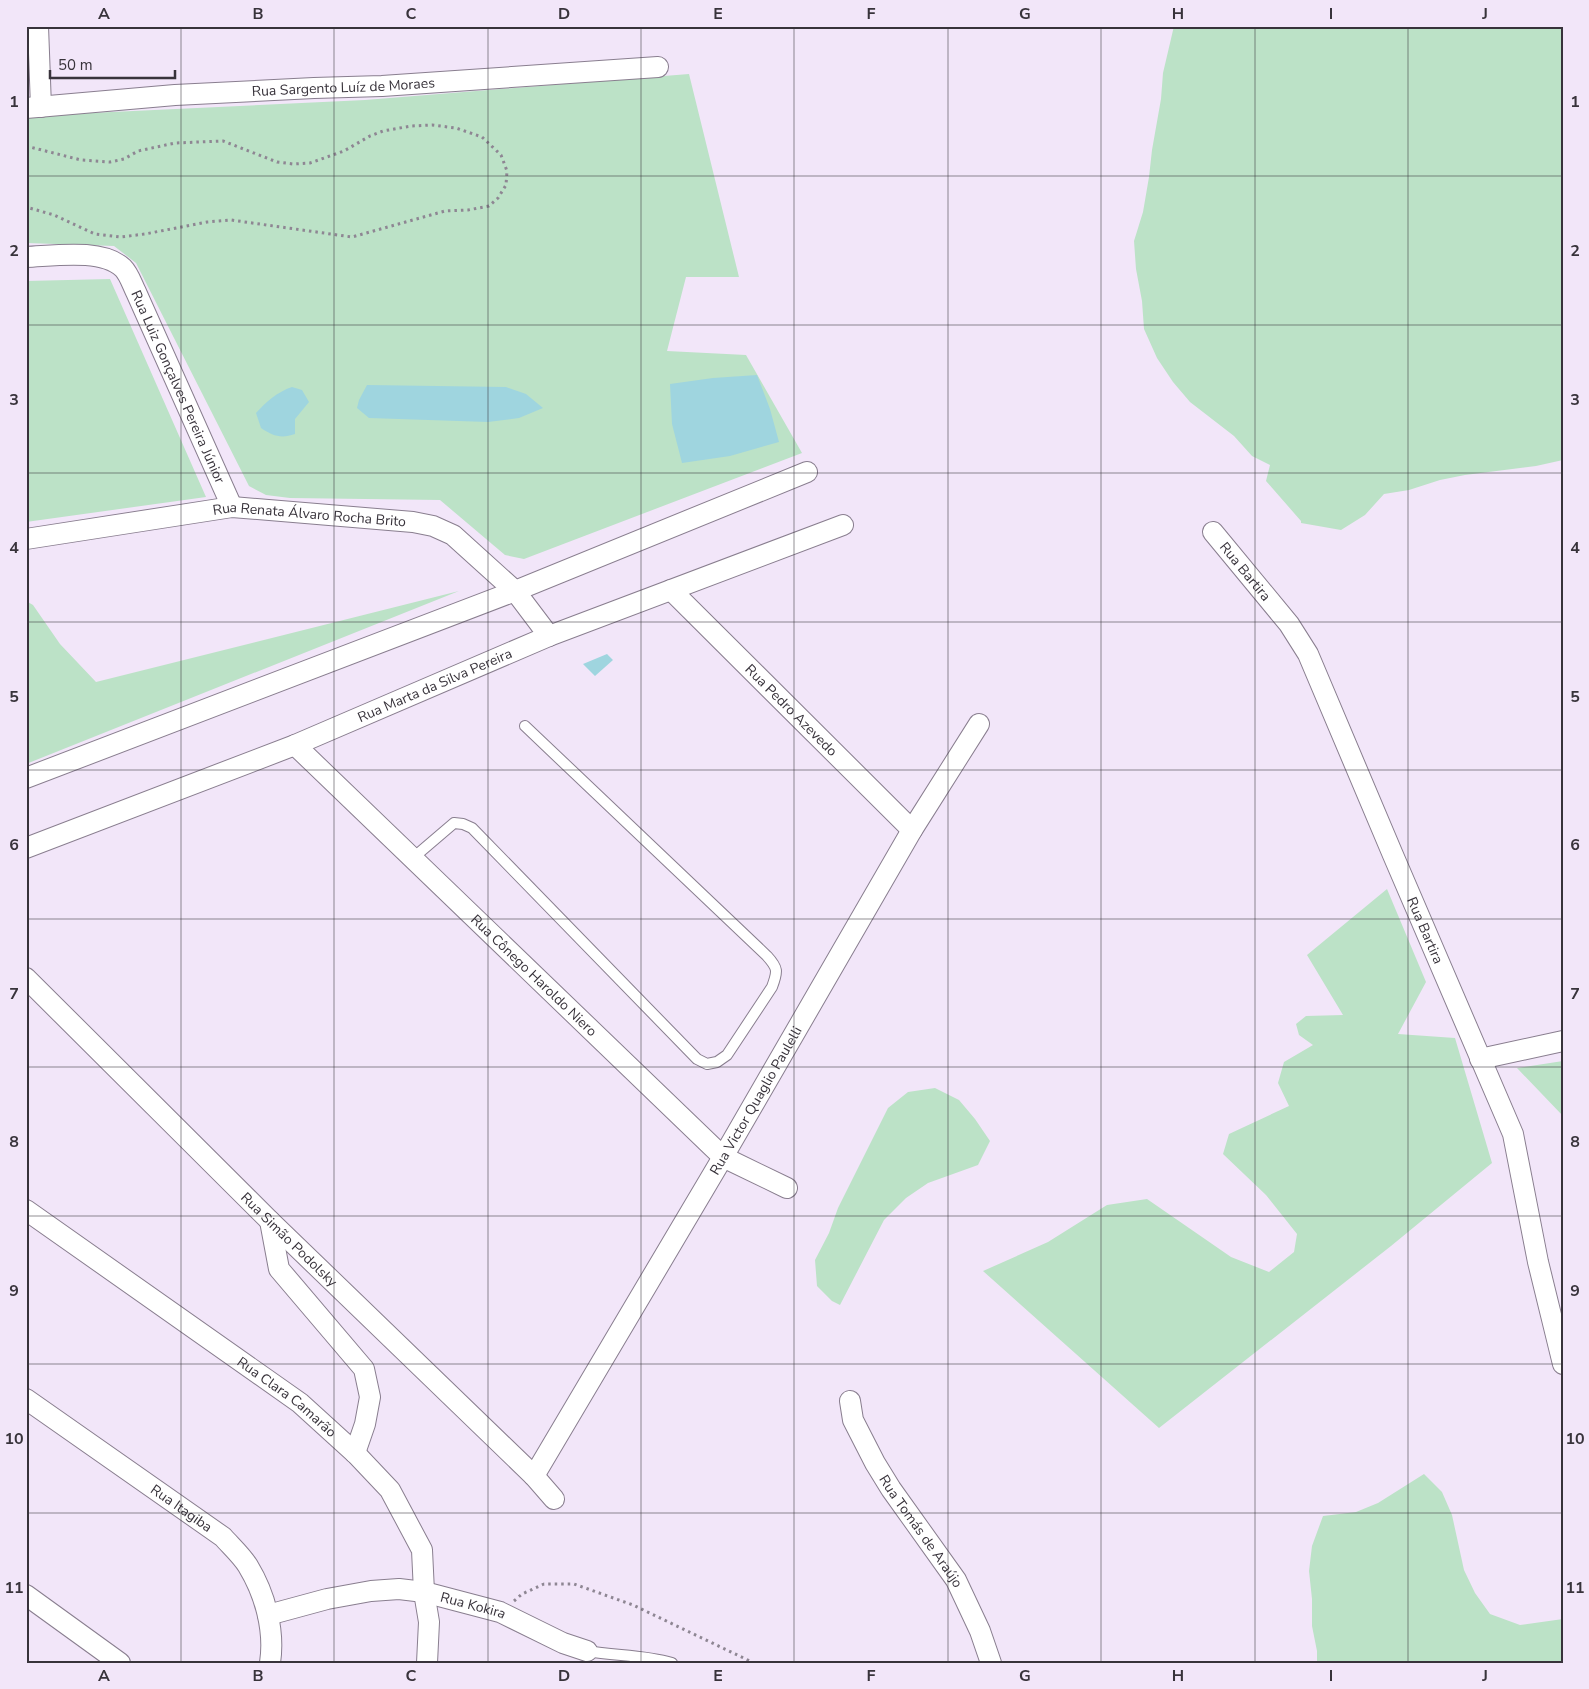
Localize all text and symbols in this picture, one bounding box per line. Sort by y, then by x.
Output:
text: A [98,3,110,25]
text: B [252,3,264,25]
text: C [406,3,417,25]
text: D [558,3,570,25]
text: E [713,3,723,25]
text: F [867,3,876,25]
text: G [1019,3,1031,25]
text: H [1172,3,1184,25]
text: I [1329,3,1333,25]
text: J [1481,3,1488,25]
scale bar [50,48,175,80]
text: 50 m [58,55,93,75]
street label: Rua Sargento Luíz de Moraes [251,73,436,101]
text: 1 [9,91,19,113]
text: 1 [1570,91,1580,113]
text: 2 [9,240,19,262]
text: 2 [1570,240,1580,262]
street label: Rua Luiz Gonçalves Pereira Júnior [127,287,230,486]
text: 3 [9,389,19,411]
text: 3 [1570,389,1580,411]
street label: Rua Renata Álvaro Rocha Brito [211,497,407,531]
text: 4 [9,537,19,559]
text: 4 [1570,537,1580,559]
street label: Rua Bartira [1216,538,1275,605]
street label: Rua Marta da Silva Pereira [355,644,515,727]
street label: Rua Pedro Azevedo [741,660,842,760]
text: 5 [9,686,19,708]
text: 5 [1570,686,1580,708]
text: 6 [9,834,19,856]
text: 6 [1570,834,1580,856]
street label: Rua Bartira [1403,894,1448,967]
street label: Rua Cônego Haroldo Niero [467,910,602,1041]
text: 7 [9,983,19,1005]
text: 7 [1570,983,1580,1005]
street label: Rua Victor Quaglio Paulelli [705,1023,806,1178]
text: 8 [9,1131,19,1153]
text: 8 [1570,1131,1580,1153]
street label: Rua Simão Podolsky [237,1188,342,1291]
text: 9 [9,1280,19,1302]
text: 9 [1570,1280,1580,1302]
street label: Rua Clara Camarão [233,1352,341,1442]
text: 10 [4,1428,24,1450]
text: 10 [1565,1428,1585,1450]
street label: Rua Tomás de Araújo [875,1471,968,1591]
street label: Rua Itagiba [147,1480,216,1536]
text: 11 [4,1577,24,1599]
text: 11 [1565,1577,1585,1599]
street label: Rua Kokira [438,1587,510,1623]
text: A [98,1665,110,1687]
text: B [252,1665,264,1687]
text: C [406,1665,417,1687]
text: D [558,1665,570,1687]
text: E [713,1665,723,1687]
text: F [867,1665,876,1687]
text: G [1019,1665,1031,1687]
text: H [1172,1665,1184,1687]
text: I [1329,1665,1333,1687]
text: J [1481,1665,1488,1687]

